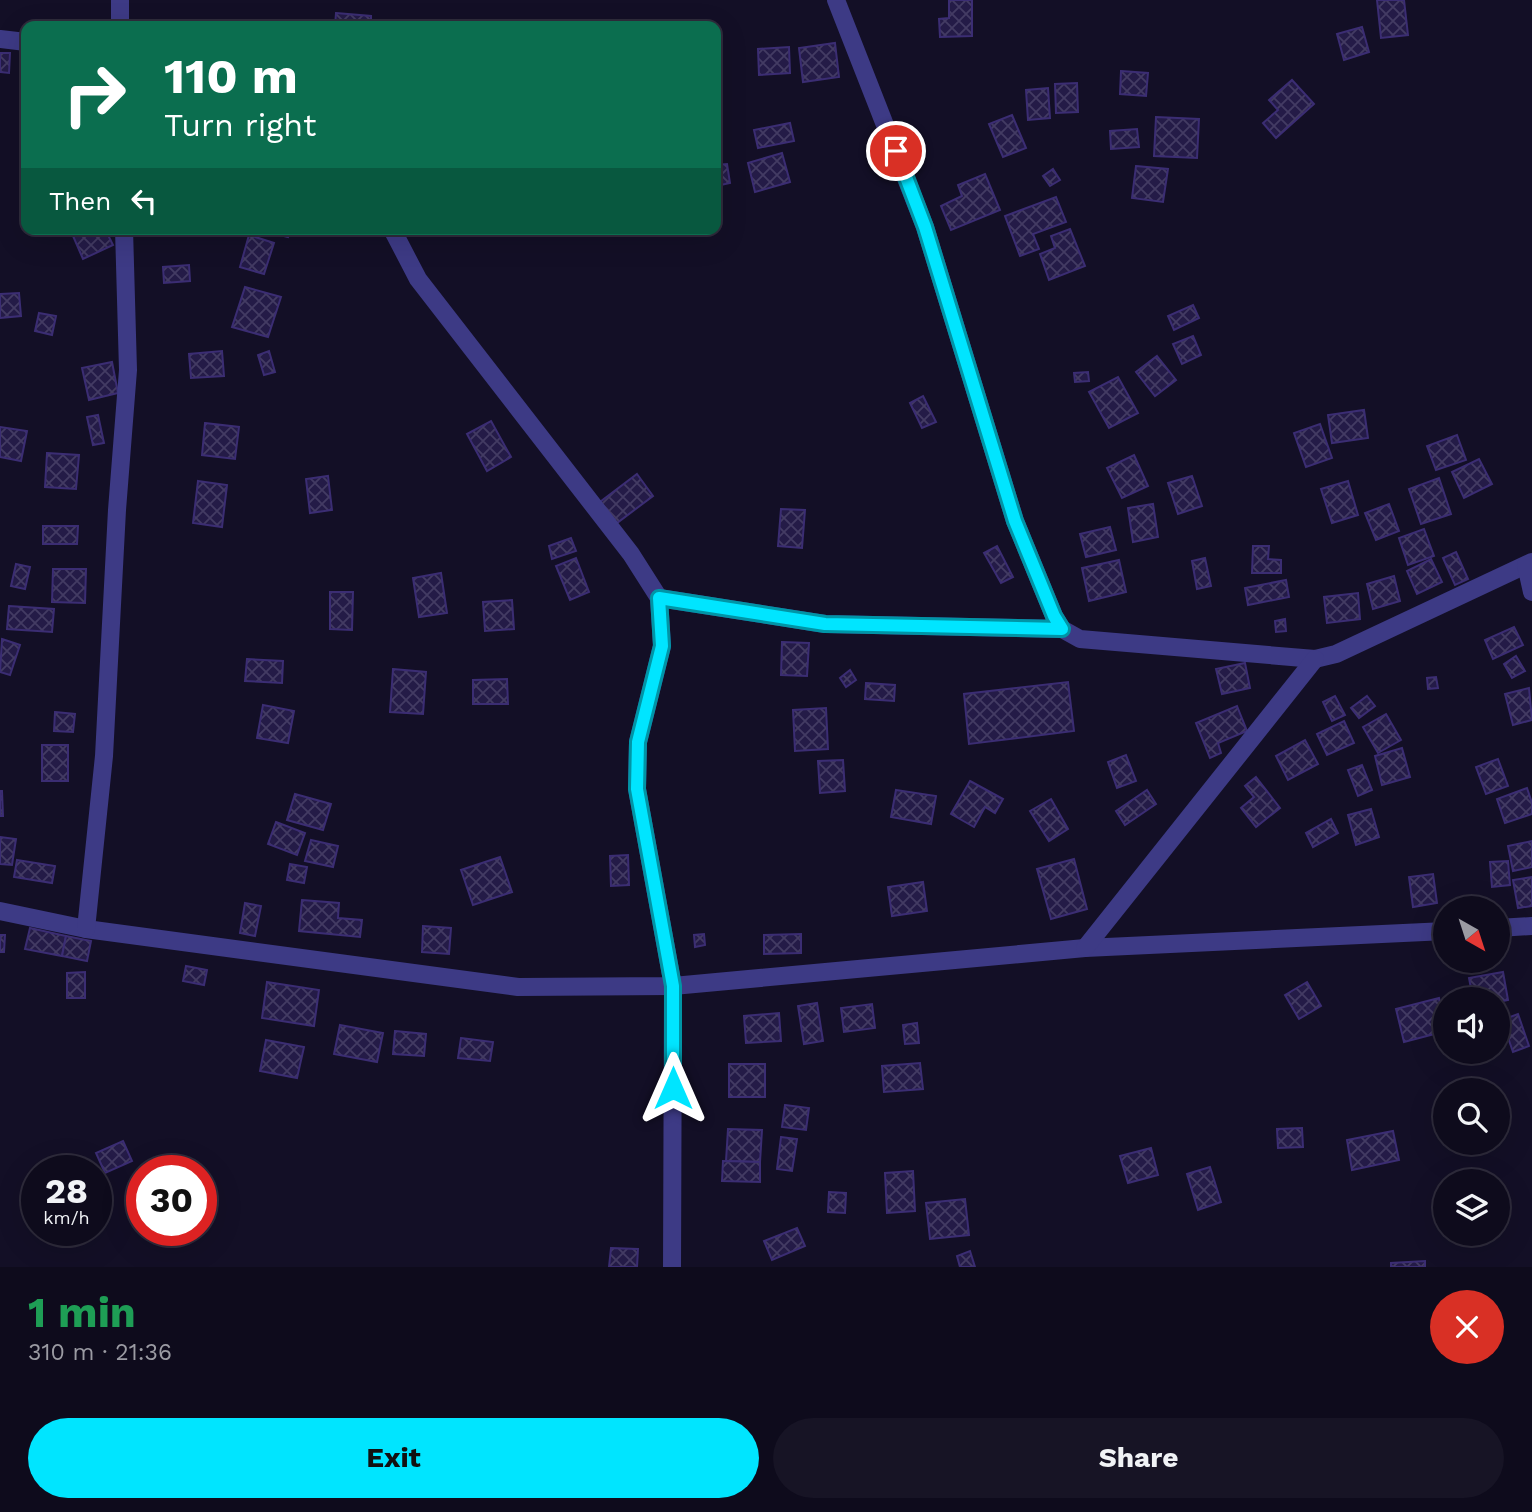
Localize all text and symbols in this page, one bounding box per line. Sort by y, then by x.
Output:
text: 110 m [164,47,298,105]
icon: right [49,49,140,140]
text: Turn right [164,106,316,144]
pin [866,121,926,181]
icon: arrive [877,132,915,170]
icon: left [125,182,163,220]
text: Then [49,186,111,216]
north arrow [1433,896,1510,973]
map controls [1433,896,1510,1246]
button: sound [1433,987,1510,1064]
position arrow [636,1051,710,1125]
button: search [1433,1078,1510,1155]
speed limit sign: 30 [126,1155,217,1246]
button: layers [1433,1169,1510,1246]
text: 28 [45,1170,88,1212]
text: km/h [43,1207,90,1228]
text: 1 min [28,1288,136,1337]
button: close [1430,1290,1504,1364]
text: 310 m · 21:36 [28,1339,172,1366]
button: Exit [28,1418,759,1498]
button: Share [773,1418,1504,1498]

